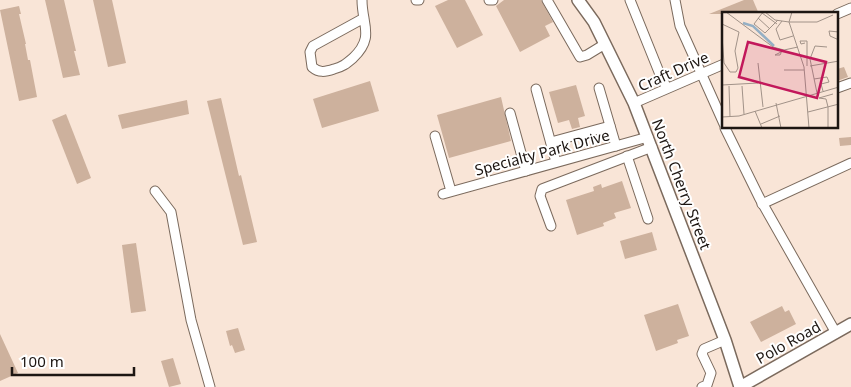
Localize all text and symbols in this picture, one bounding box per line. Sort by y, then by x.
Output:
inset map [722,12,838,129]
street label: Craft Drive [635,47,711,95]
street label: North Cherry Street [648,116,716,253]
street label: Specialty Park Drive [472,124,612,180]
street label: Polo Road [752,316,824,368]
scale bar [12,344,135,376]
text: 100 m [20,351,64,371]

